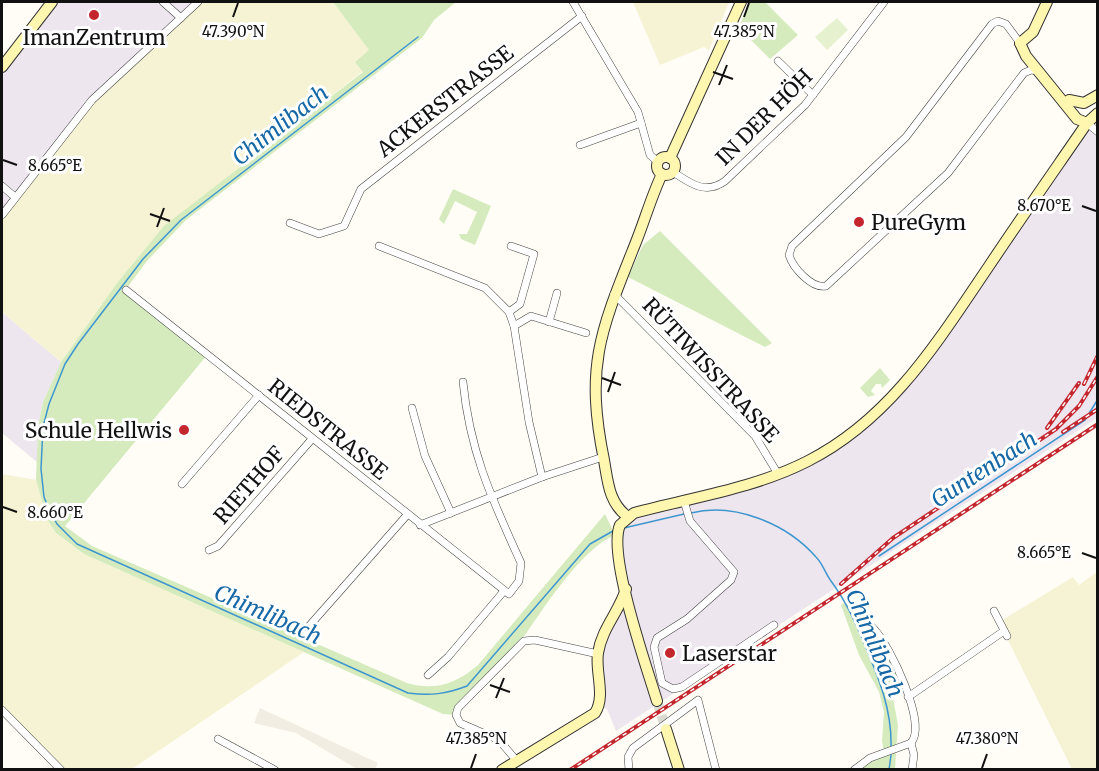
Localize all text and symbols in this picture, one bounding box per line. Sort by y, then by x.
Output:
marker: ImanZentrum [87,8,101,22]
text: 47.390°N [202,22,265,41]
text: 47.385°N [713,22,775,41]
place label: ImanZentrum [22,24,166,51]
street label: ACKERSTRASSE [370,39,519,163]
street label: IN DER HÖH [710,63,818,171]
water label: Chimlibach [226,79,334,171]
text: 8.665°E [28,156,82,175]
text: 8.670°E [1017,196,1071,215]
place label: PureGym [871,209,966,236]
marker: PureGym [852,215,866,229]
street label: RÜTIWISSTRASSE [637,292,786,449]
street label: RIEDSTRASSE [263,373,394,486]
place label: Schule Hellwis [25,417,172,444]
marker: Schule Hellwis [177,423,191,437]
water label: Guntenbach [926,424,1042,514]
street label: RIETHOF [208,440,290,529]
text: 8.660°E [27,503,83,522]
text: 8.665°E [1017,543,1071,562]
water label: Chimlibach [210,578,326,650]
water label: Chimlibach [840,585,910,701]
place label: Laserstar [682,640,777,667]
marker: Laserstar [663,646,677,660]
text: 47.385°N [445,729,507,748]
text: 47.380°N [956,729,1019,748]

